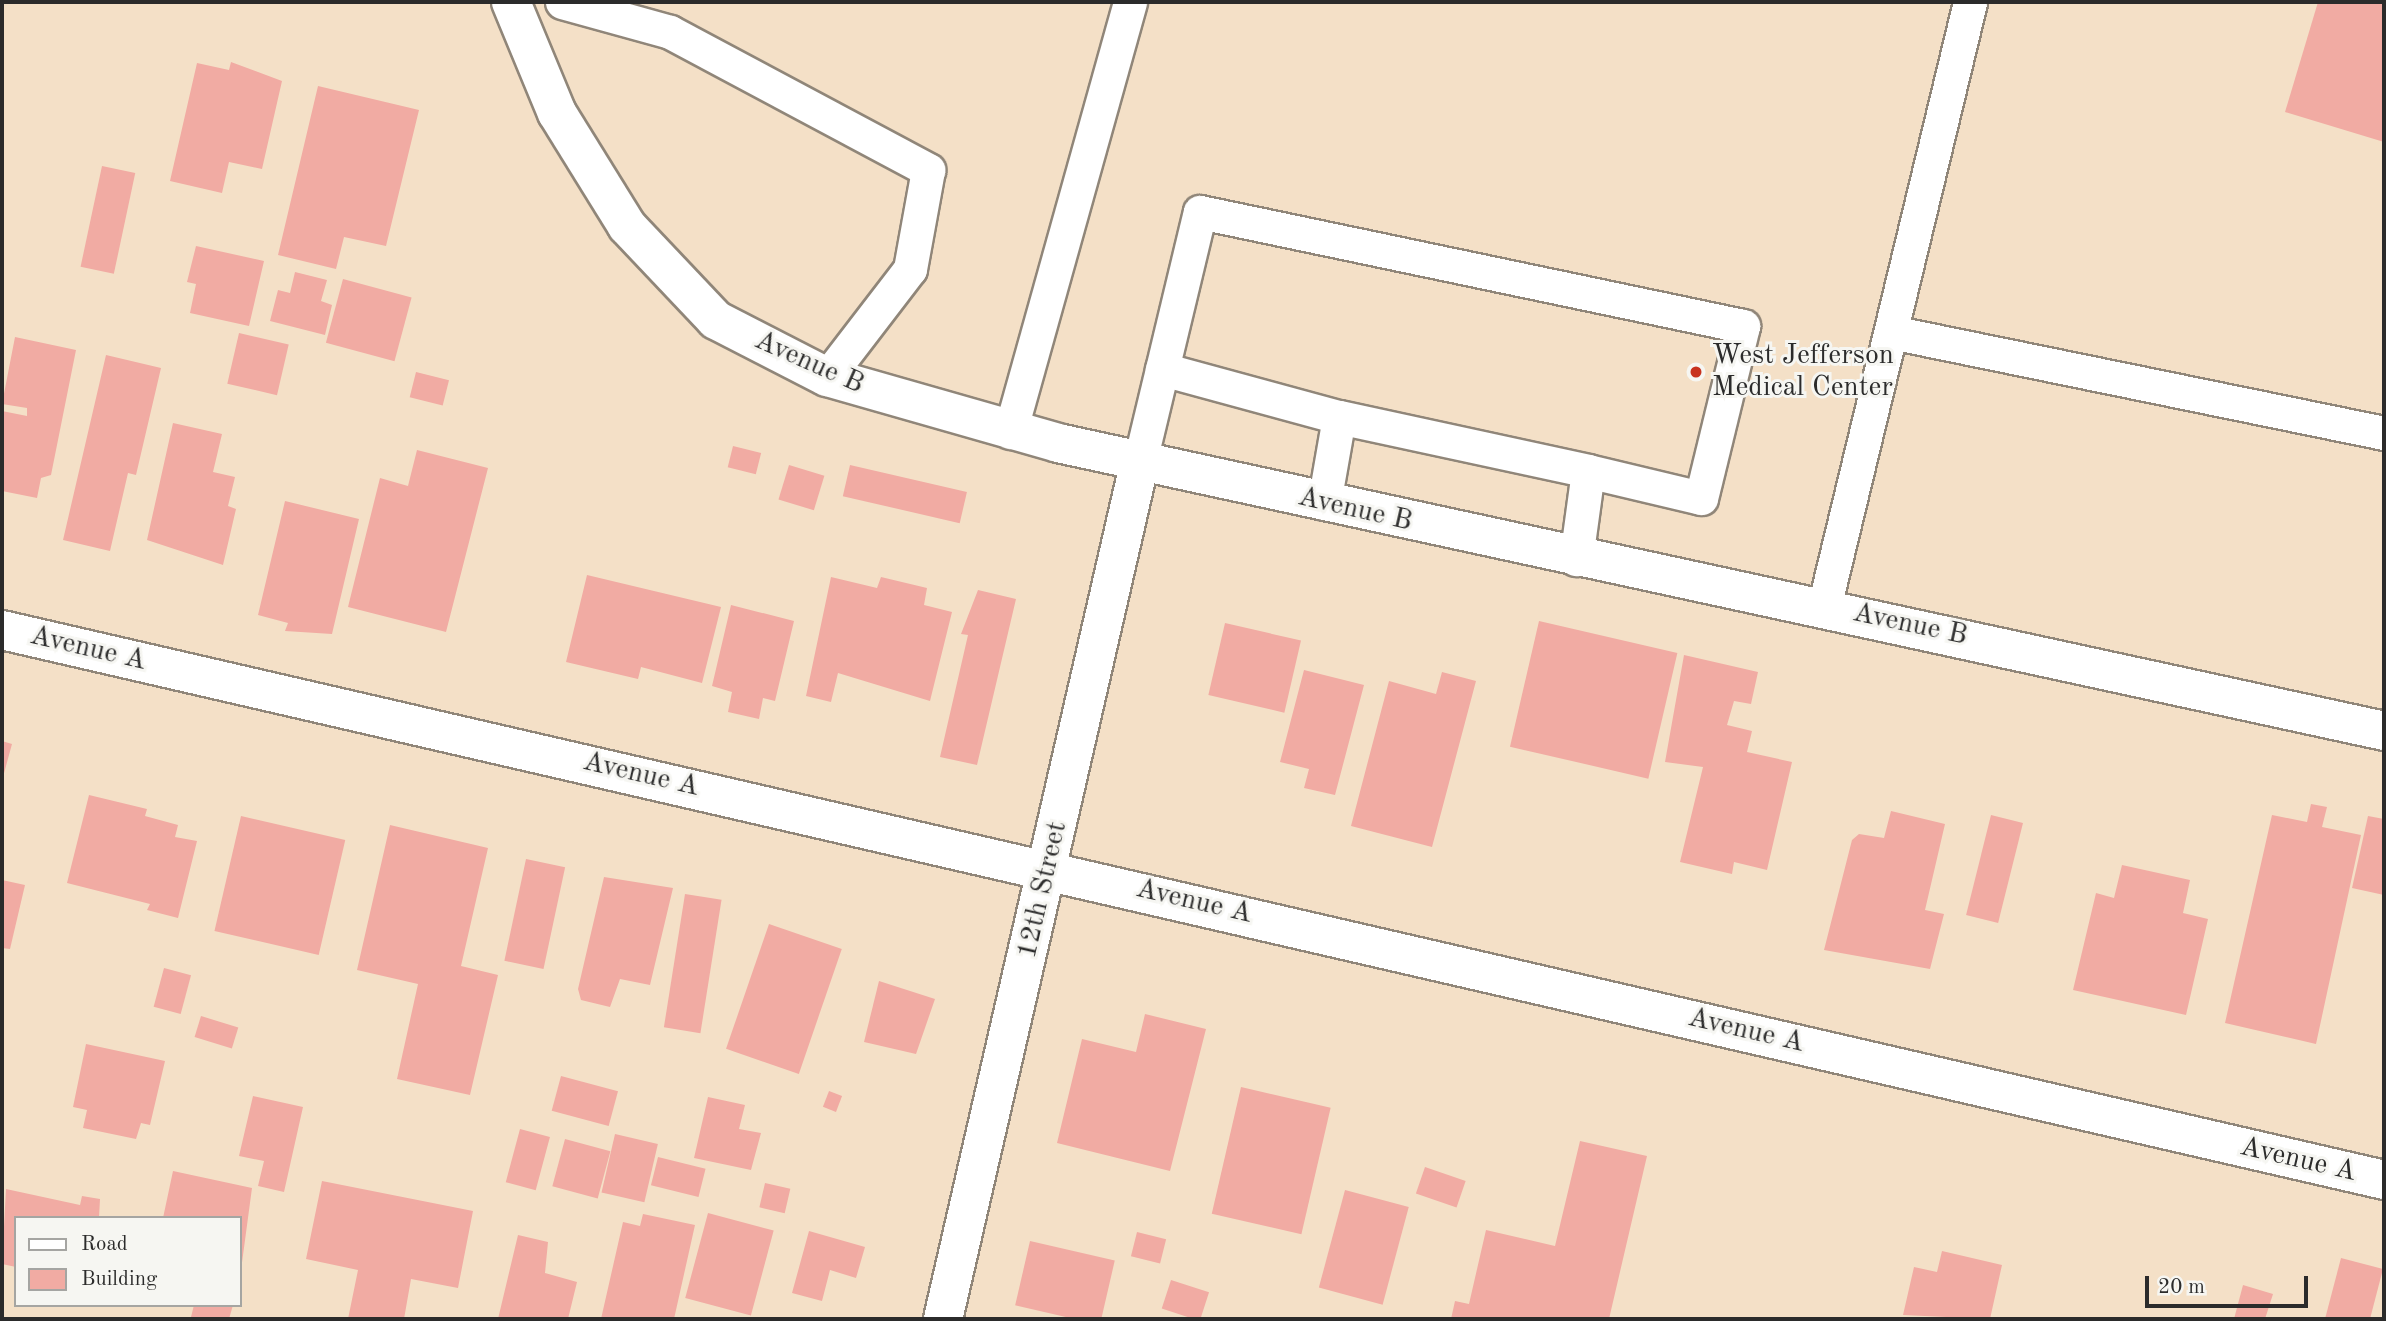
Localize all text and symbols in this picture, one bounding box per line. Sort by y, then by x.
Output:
street label: Avenue B [749,324,869,402]
place label: West Jefferson Medical Center [1712,339,1894,405]
marker: West Jefferson Medical Center [1686,362,1706,382]
street label: Avenue B [1295,481,1415,539]
street label: Avenue B [1850,596,1970,654]
street label: Avenue A [27,619,149,679]
street label: Avenue A [580,745,702,805]
street label: 12th Street [1011,818,1075,962]
street label: Avenue A [1133,872,1255,932]
street label: Avenue A [1685,1001,1807,1061]
street label: Avenue A [2237,1130,2359,1190]
legend [14,1216,242,1307]
text: Road [81,1234,128,1255]
scale bar [2148,1262,2311,1306]
text: Building [81,1269,157,1290]
text: 20 m [2158,1277,2205,1298]

